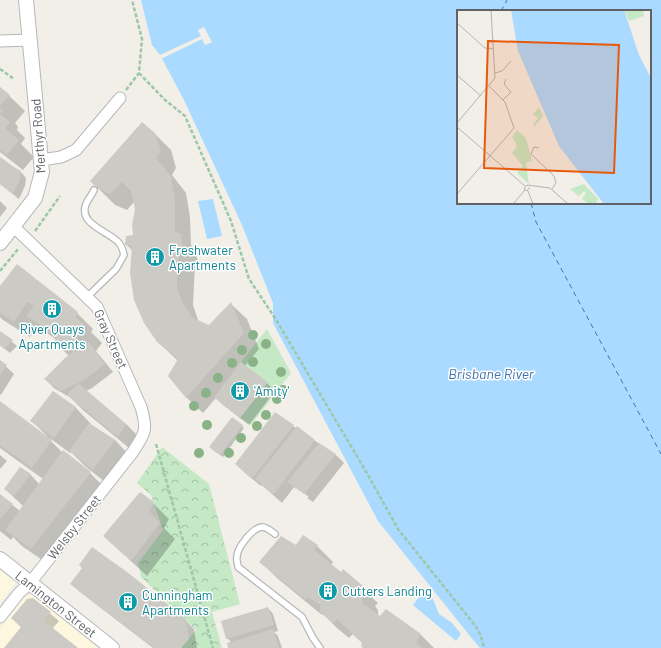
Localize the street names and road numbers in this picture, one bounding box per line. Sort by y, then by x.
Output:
street label: Merthyr Road [27,98,49,174]
street label: Gray Street [91,307,131,371]
street label: Welsby Street [44,491,104,563]
street label: Lamington Street [12,567,100,641]

